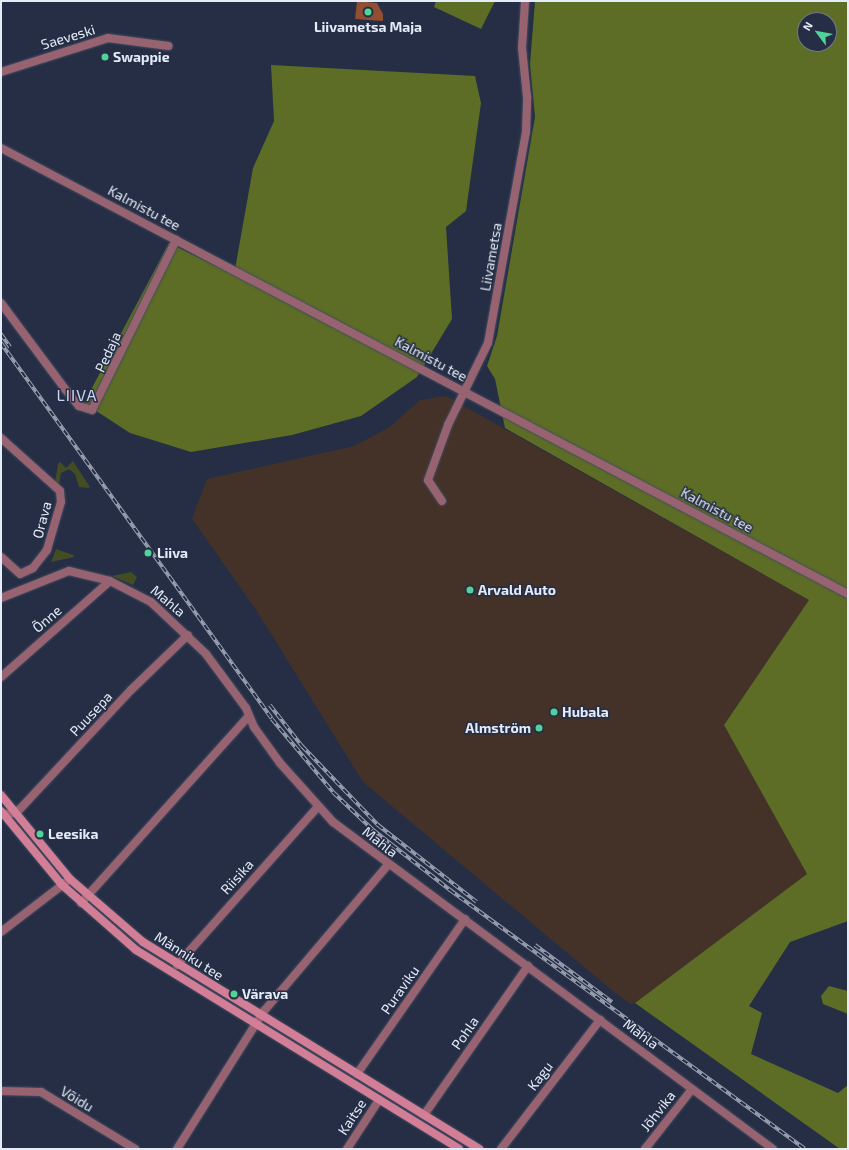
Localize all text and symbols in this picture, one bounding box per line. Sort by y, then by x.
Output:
marker: Liivametsa Maja [363,7,373,17]
north arrow [797,12,837,52]
place label: Liivametsa Maja [314,19,422,35]
text: N [800,19,815,33]
street label: Saeveski [39,21,97,53]
place label: Swappie [113,49,170,65]
marker: Swappie [100,52,110,62]
street label: Kalmistu tee [105,182,183,234]
street label: Liivametsa [477,222,505,292]
street label: Pedaja [91,329,125,375]
street label: Kalmistu tee [392,333,470,385]
district label: LIIVA [57,385,97,405]
street label: Kalmistu tee [678,484,756,536]
street label: Orava [29,500,55,540]
place label: Liiva [157,545,188,561]
marker: Liiva [142,547,154,559]
street label: Mahla [147,582,189,620]
place label: Arvald Auto [478,582,556,598]
marker: Arvald Auto [465,585,475,595]
street label: Õnne [29,602,65,636]
street label: Puusepa [66,688,116,740]
place label: Hubala [562,704,609,720]
marker: Hubala [549,707,559,717]
place label: Almström [465,720,531,736]
marker: Almström [534,723,544,733]
street label: Mahla [359,823,401,861]
place label: Leesika [48,826,98,842]
marker: Leesika [35,829,45,839]
street label: Riisika [217,856,257,898]
street label: Männiku tee [151,928,227,984]
street label: Puraviku [377,962,423,1018]
place label: Värava [242,986,288,1002]
marker: Värava [229,989,239,999]
street label: Pohla [448,1013,482,1053]
street label: Mahla [620,1015,662,1053]
street label: Kagu [524,1058,556,1094]
street label: Võidu [57,1083,97,1115]
street label: Jõhvika [637,1087,679,1135]
street label: Kaitse [334,1096,370,1138]

